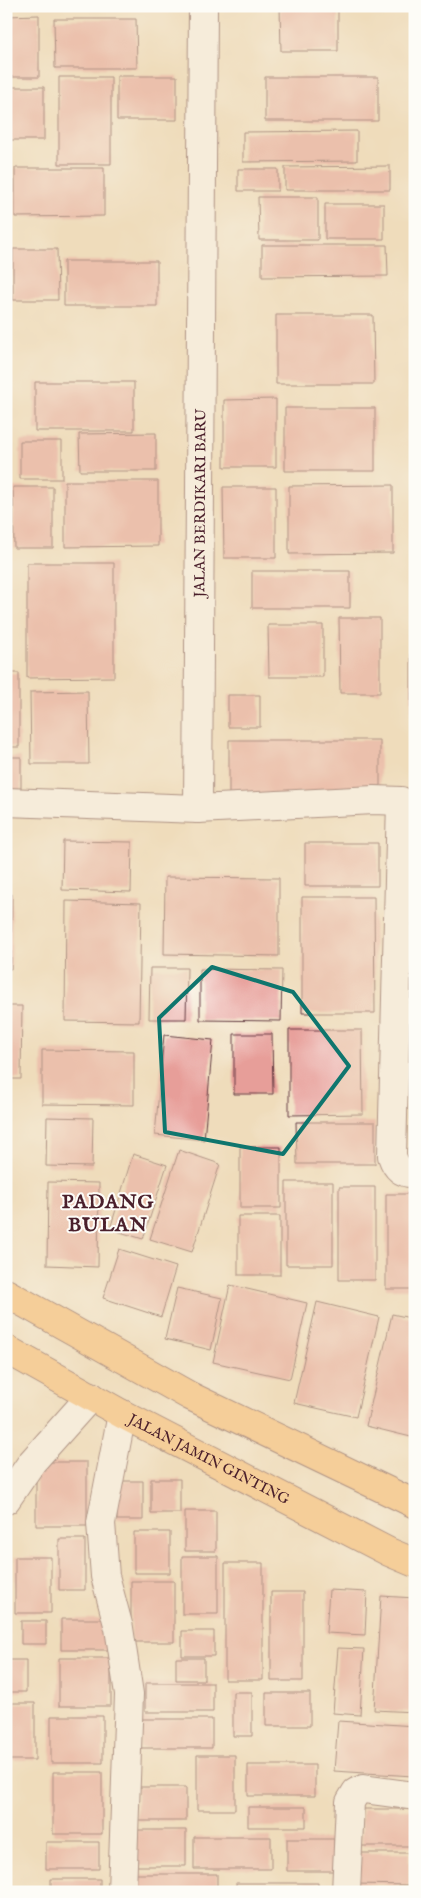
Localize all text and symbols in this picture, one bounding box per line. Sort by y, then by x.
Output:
street label: JALAN BERDIKARI BARU [190,408,210,599]
district label: PADANG BULAN [62,1190,154,1238]
street label: JALAN JAMIN GINTING [123,1409,293,1509]

